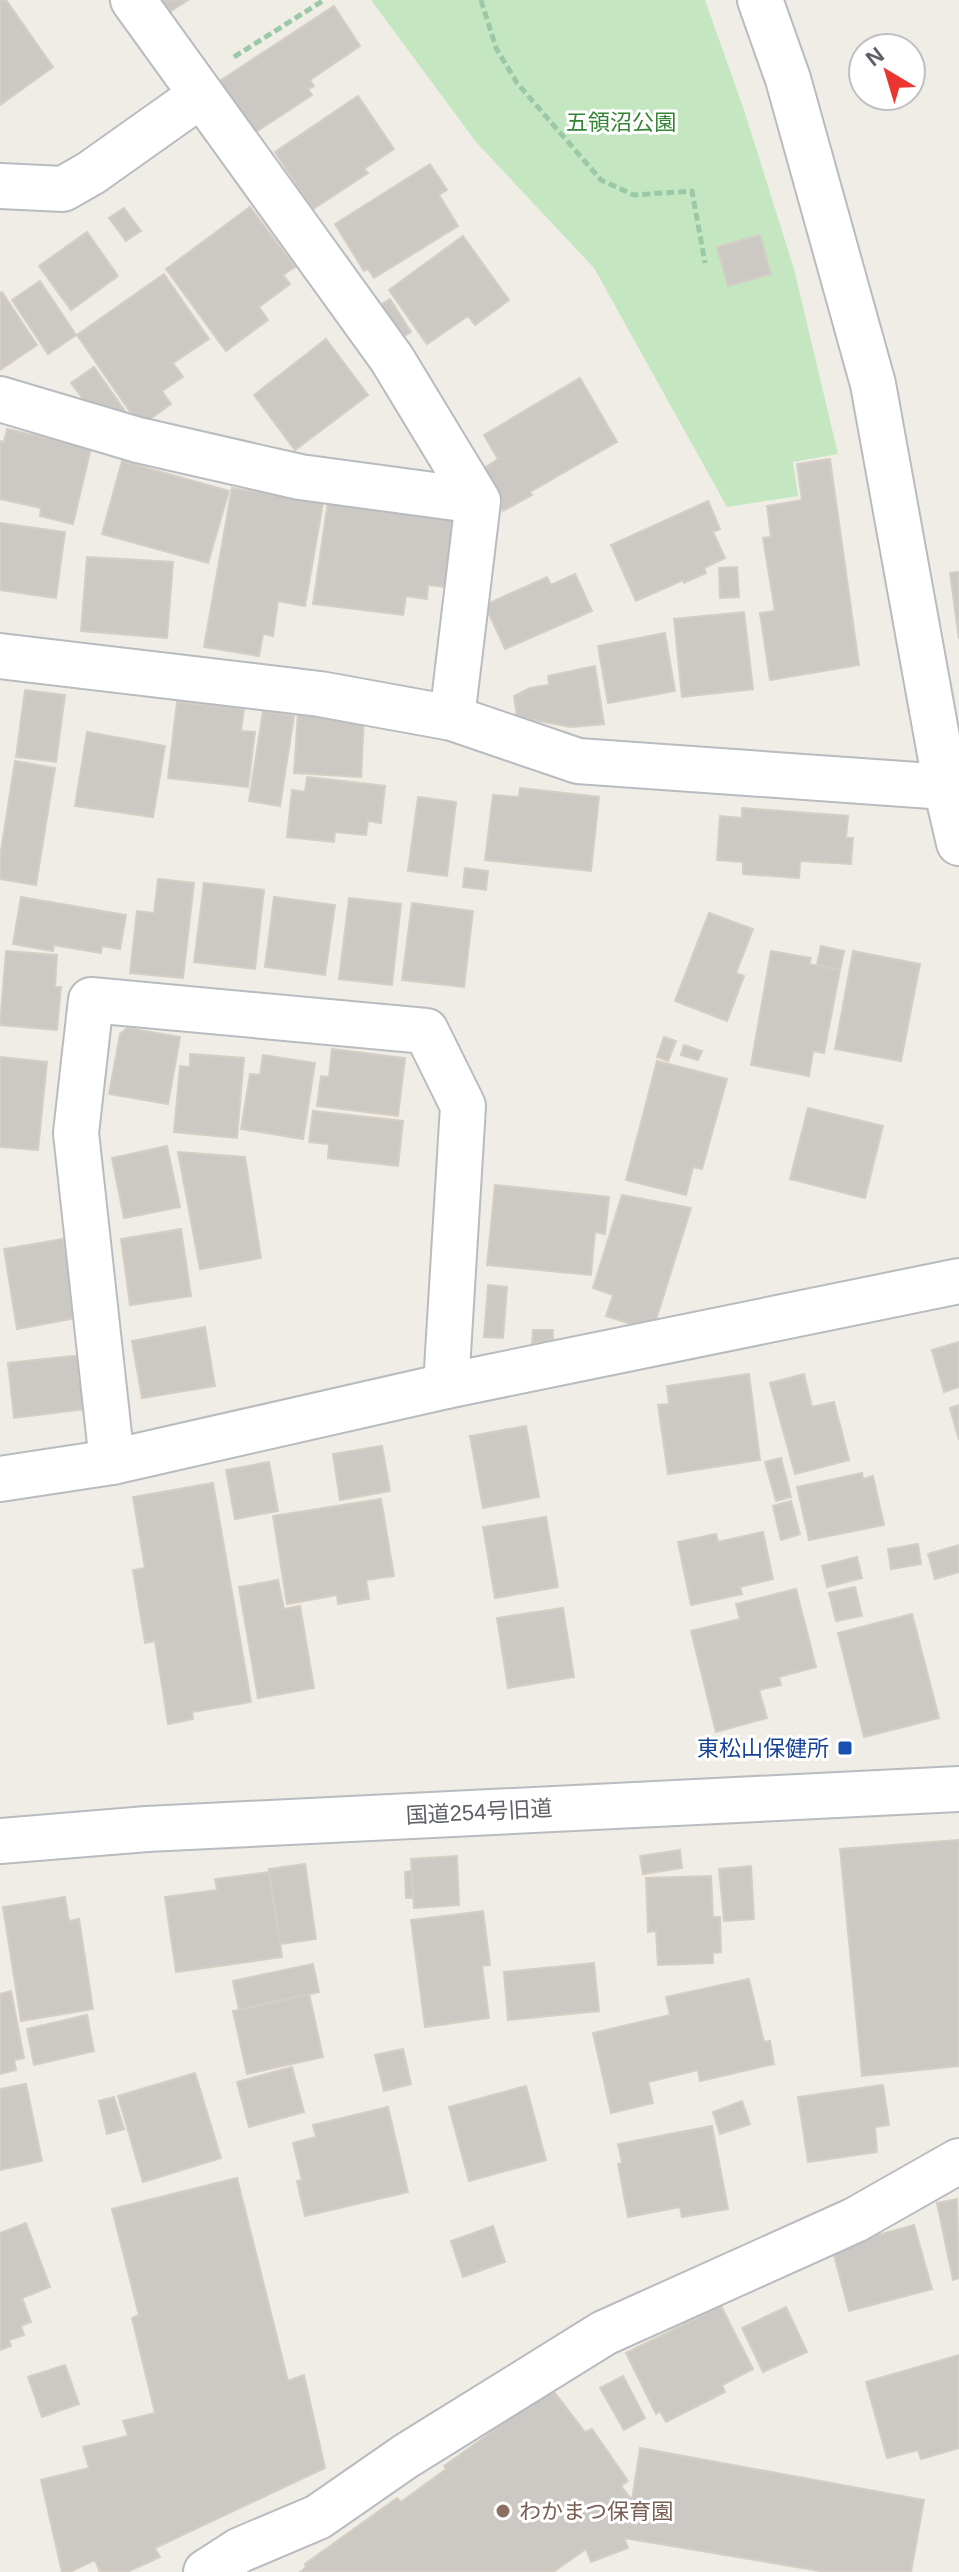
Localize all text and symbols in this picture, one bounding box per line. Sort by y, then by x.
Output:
north arrow [847,32,927,112]
text: N [861,42,889,71]
park label: 五領沼公園 [566,110,676,135]
place label: 東松山保健所 [697,1736,829,1761]
marker: 東松山保健所 [836,1739,854,1757]
street label: 国道254号旧道 [405,1796,553,1828]
place label: わかまつ保育園 [519,2499,673,2524]
marker: わかまつ保育園 [494,2502,512,2520]

